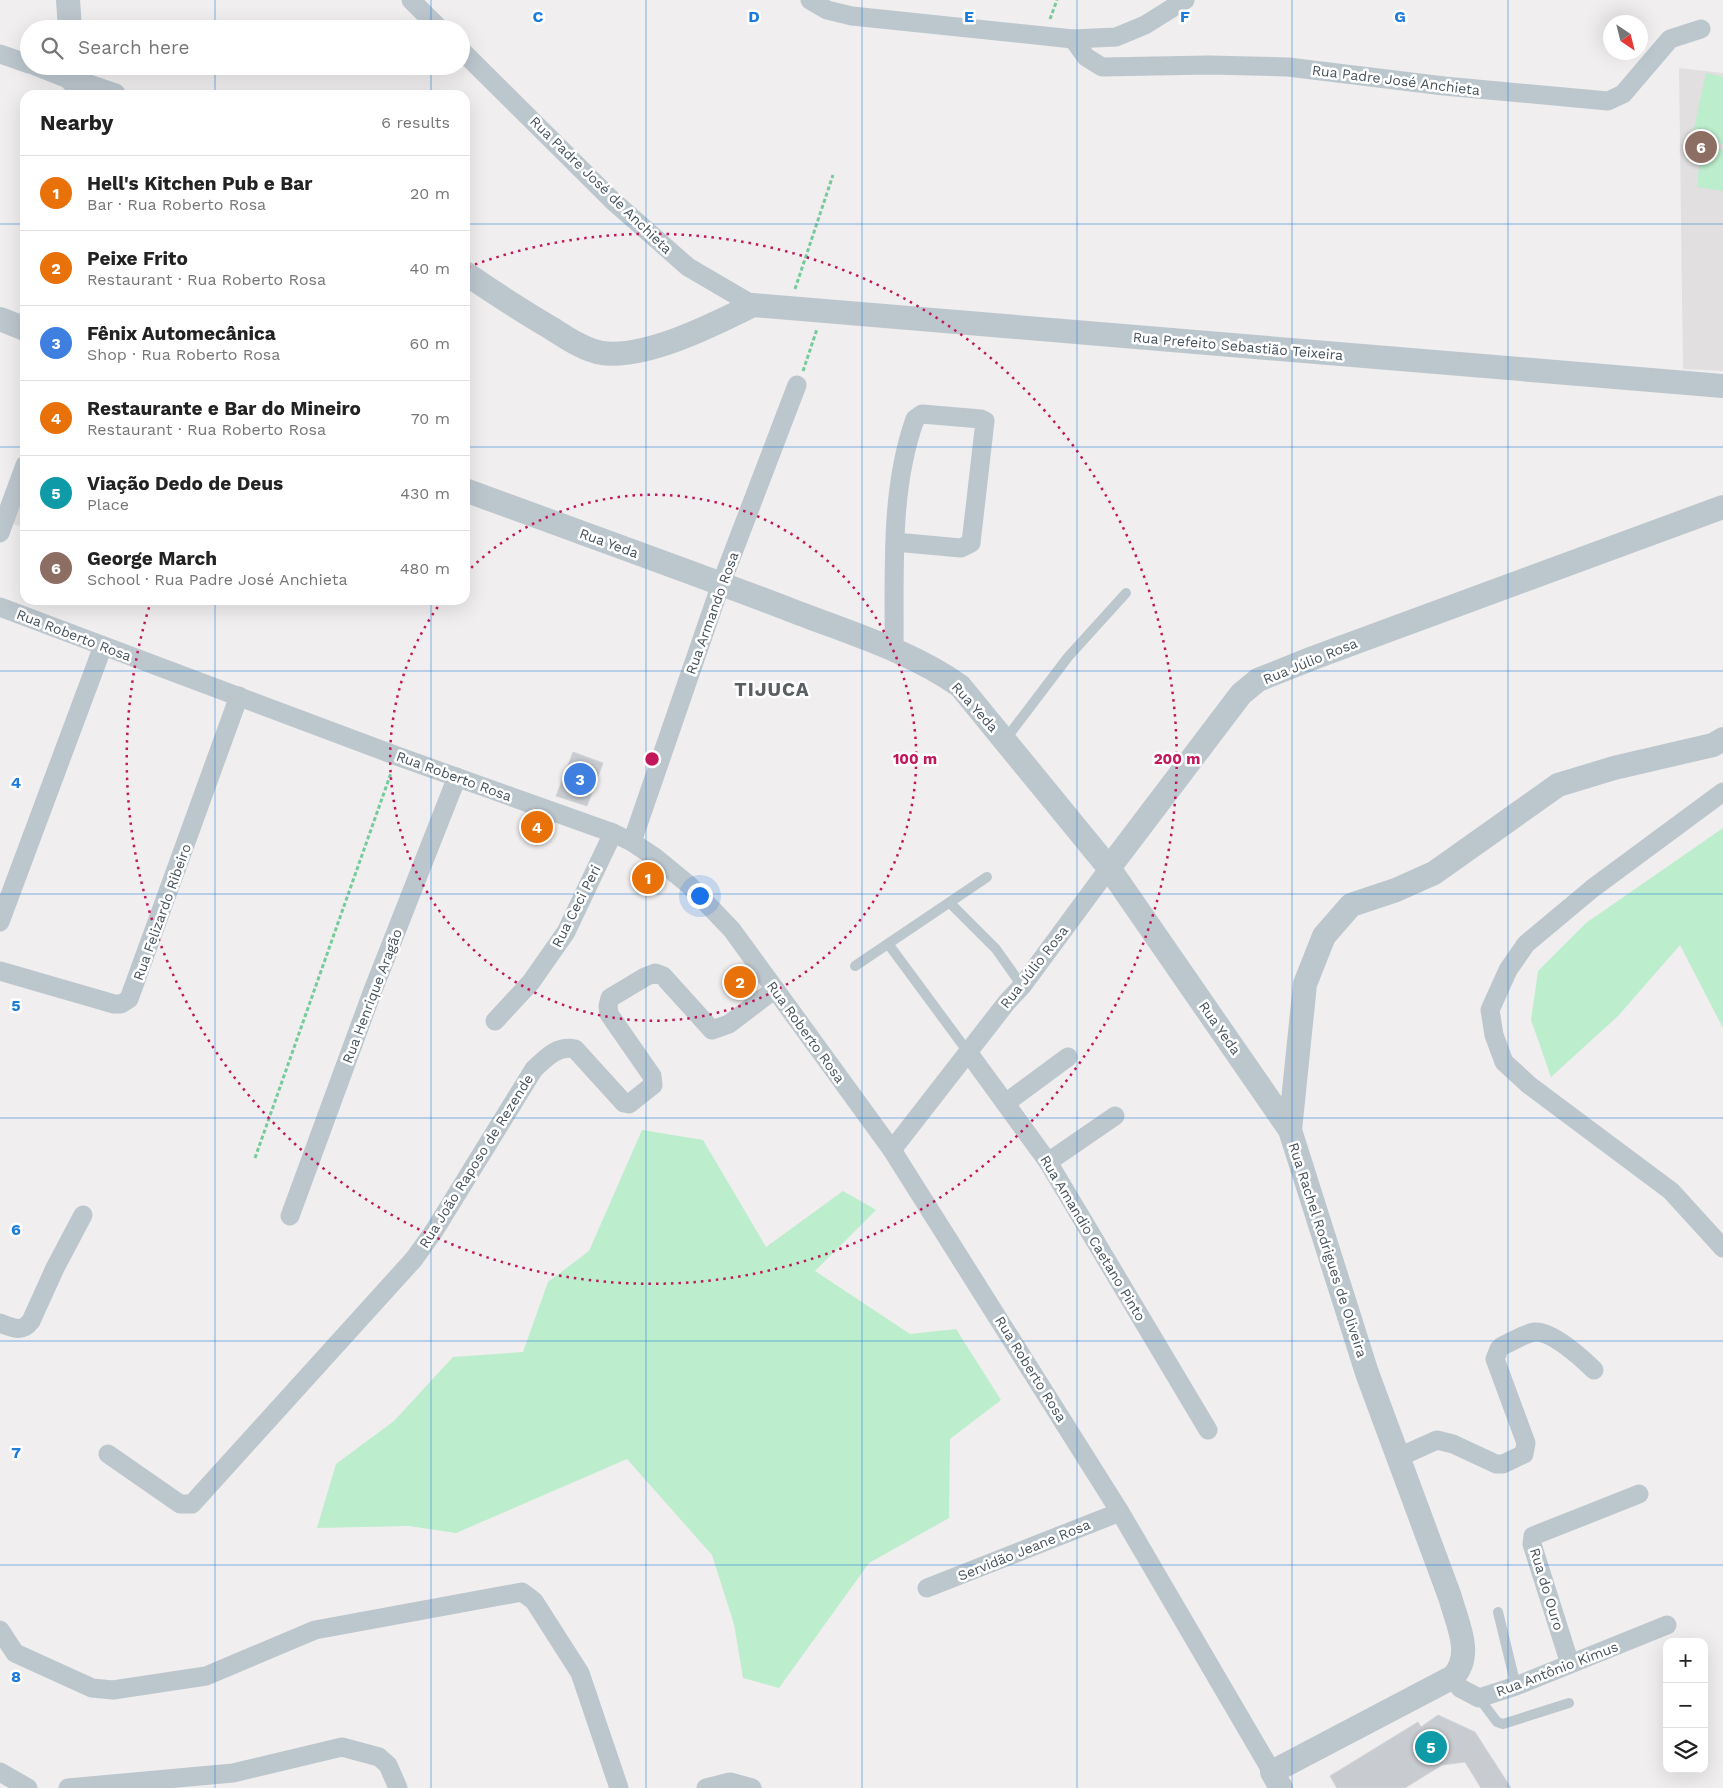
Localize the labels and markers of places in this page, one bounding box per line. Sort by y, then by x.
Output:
pin: 6 [1685,128,1717,166]
centre of rings [643,750,661,768]
pin: 3 [564,760,596,798]
pin: 4 [521,808,553,846]
pin: 1 [632,859,664,897]
pin: 2 [724,963,756,1001]
pin: 5 [1415,1728,1447,1766]

